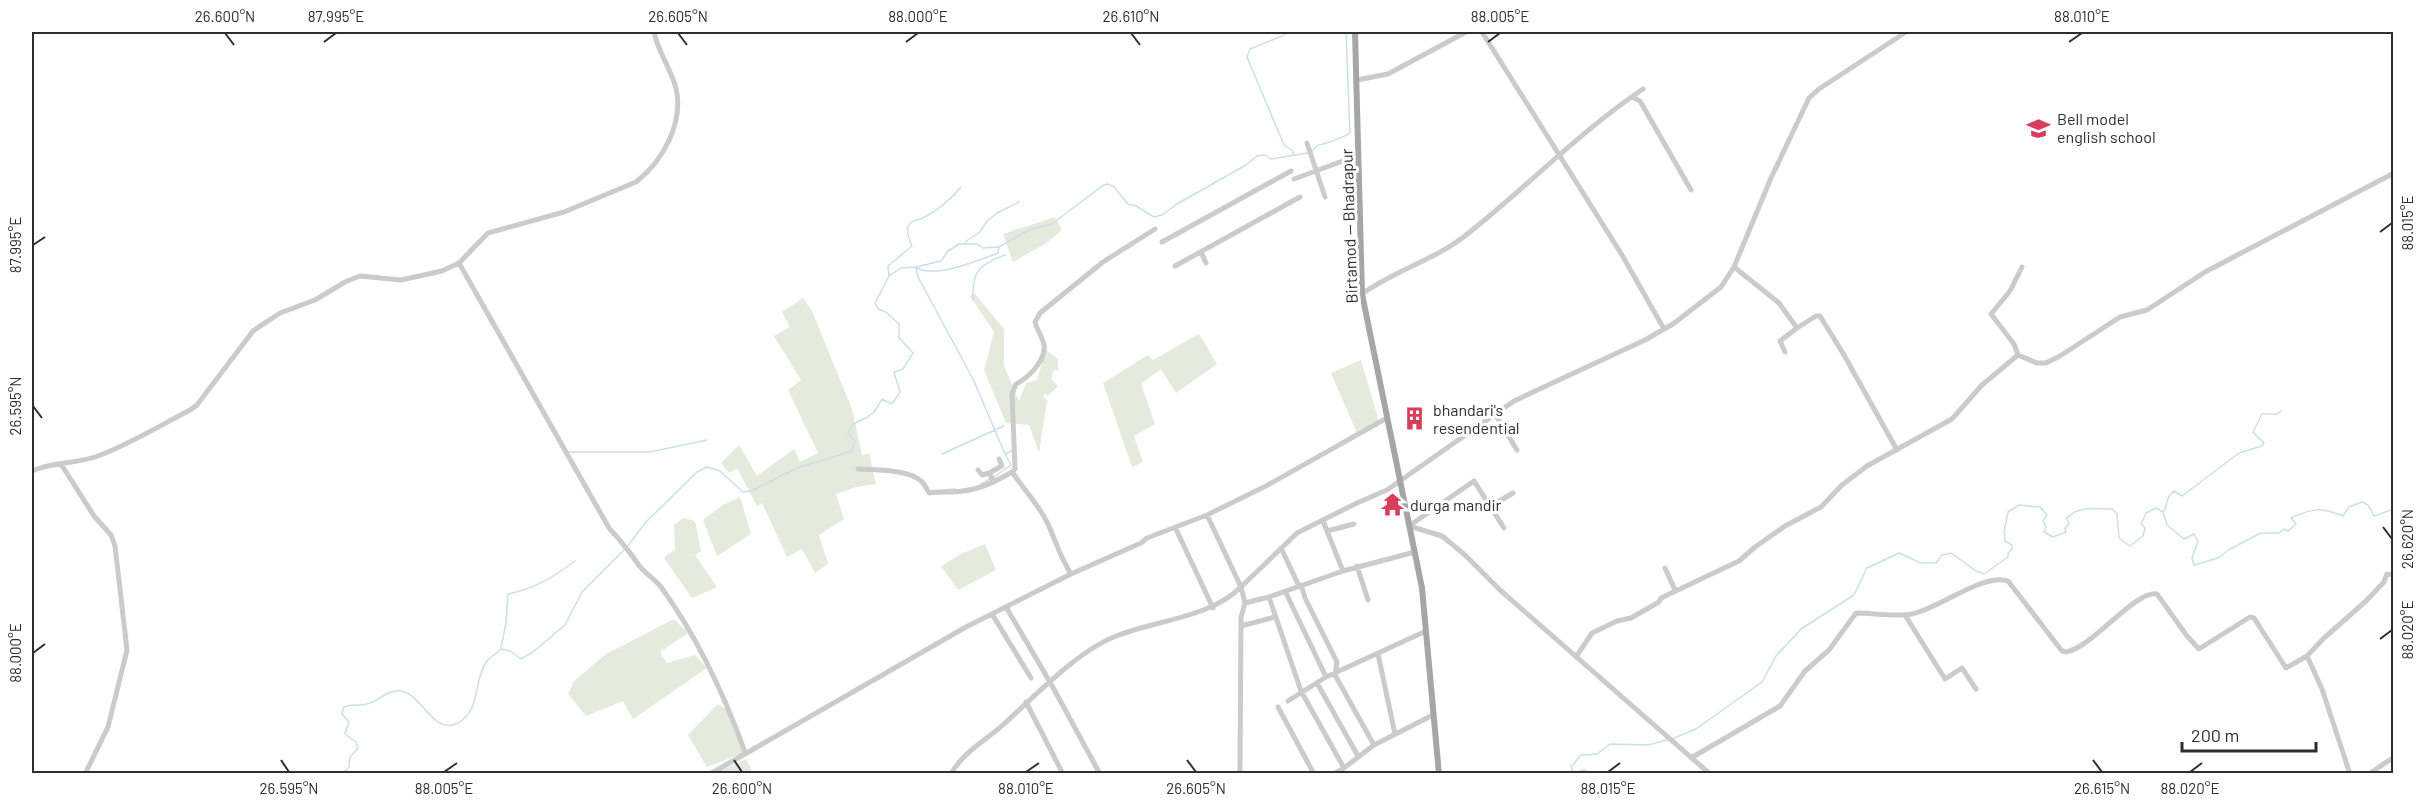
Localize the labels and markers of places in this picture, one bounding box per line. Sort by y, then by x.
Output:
place label: Bell model english school [2057,109,2156,146]
school or university icon: Bell model english school [2026,115,2052,141]
place label: bhandari's resendential [1433,400,1520,437]
building icon: bhandari's resendential [1402,406,1428,432]
temple icon: durga mandir [1379,492,1405,518]
place label: durga mandir [1410,495,1502,514]

